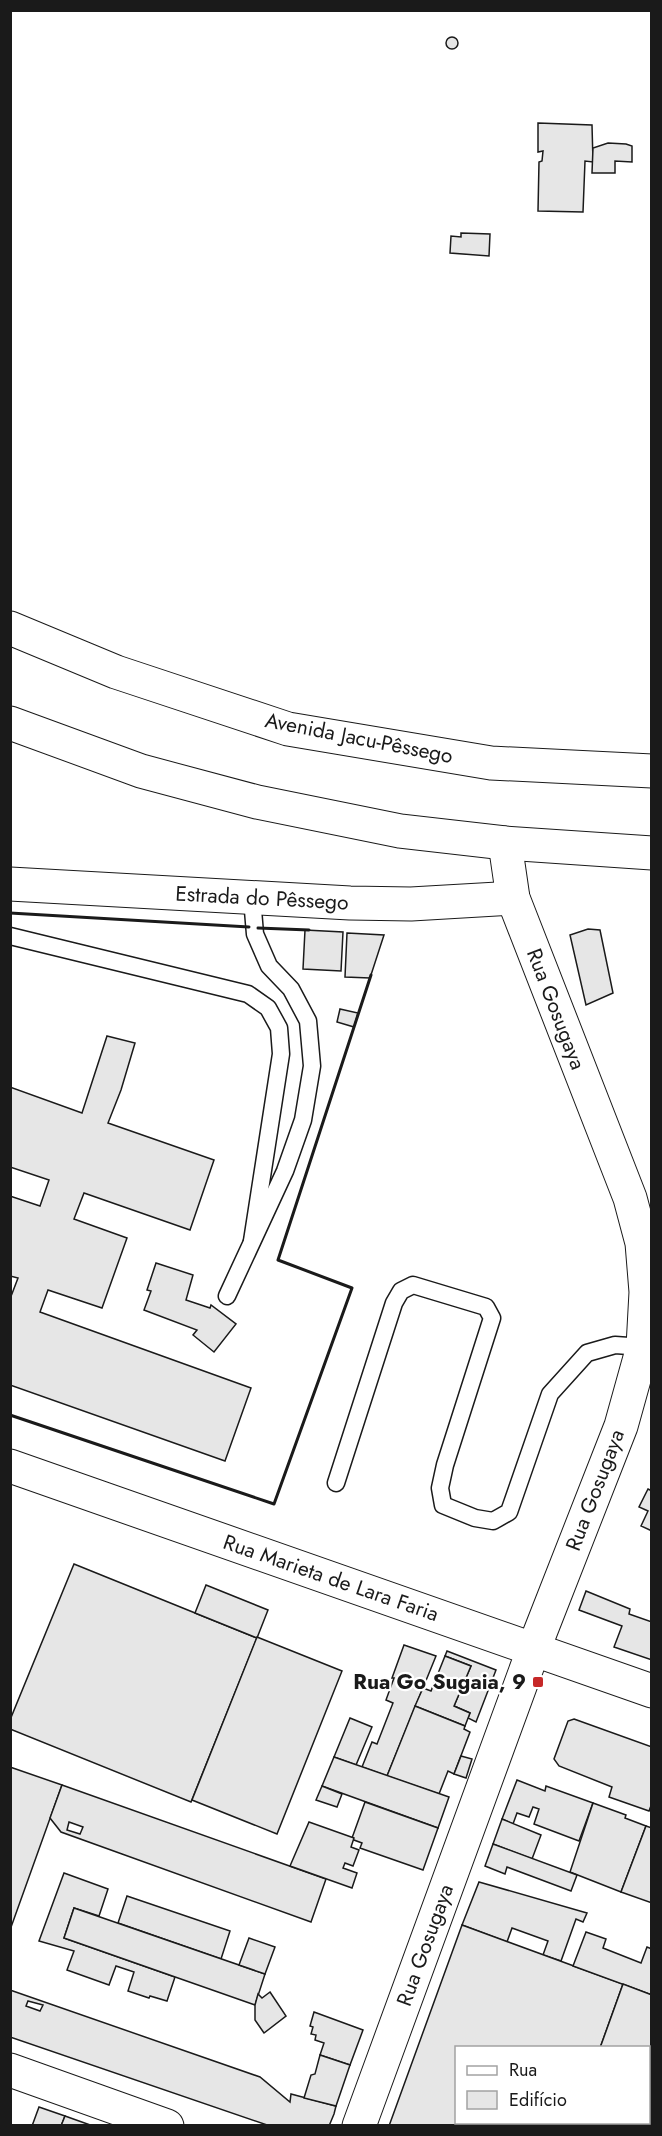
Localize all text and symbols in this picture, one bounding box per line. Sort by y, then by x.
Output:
street label: Avenida Jacu-Pêssego [262,705,456,771]
street label: Estrada do Pêssego [175,878,349,918]
street label: Rua Gosugaya [519,944,593,1074]
street label: Rua Gosugaya [558,1425,632,1555]
street label: Rua Marieta de Lara Faria [219,1527,443,1629]
place label: Rua Go Sugaia, 9 [353,1667,526,1697]
marker: Rua Go Sugaia, 9 [531,1675,545,1689]
street label: Rua Gosugaya [389,1880,461,2010]
legend [455,2046,650,2124]
text: Rua [509,2057,537,2083]
text: Edifício [509,2087,567,2113]

